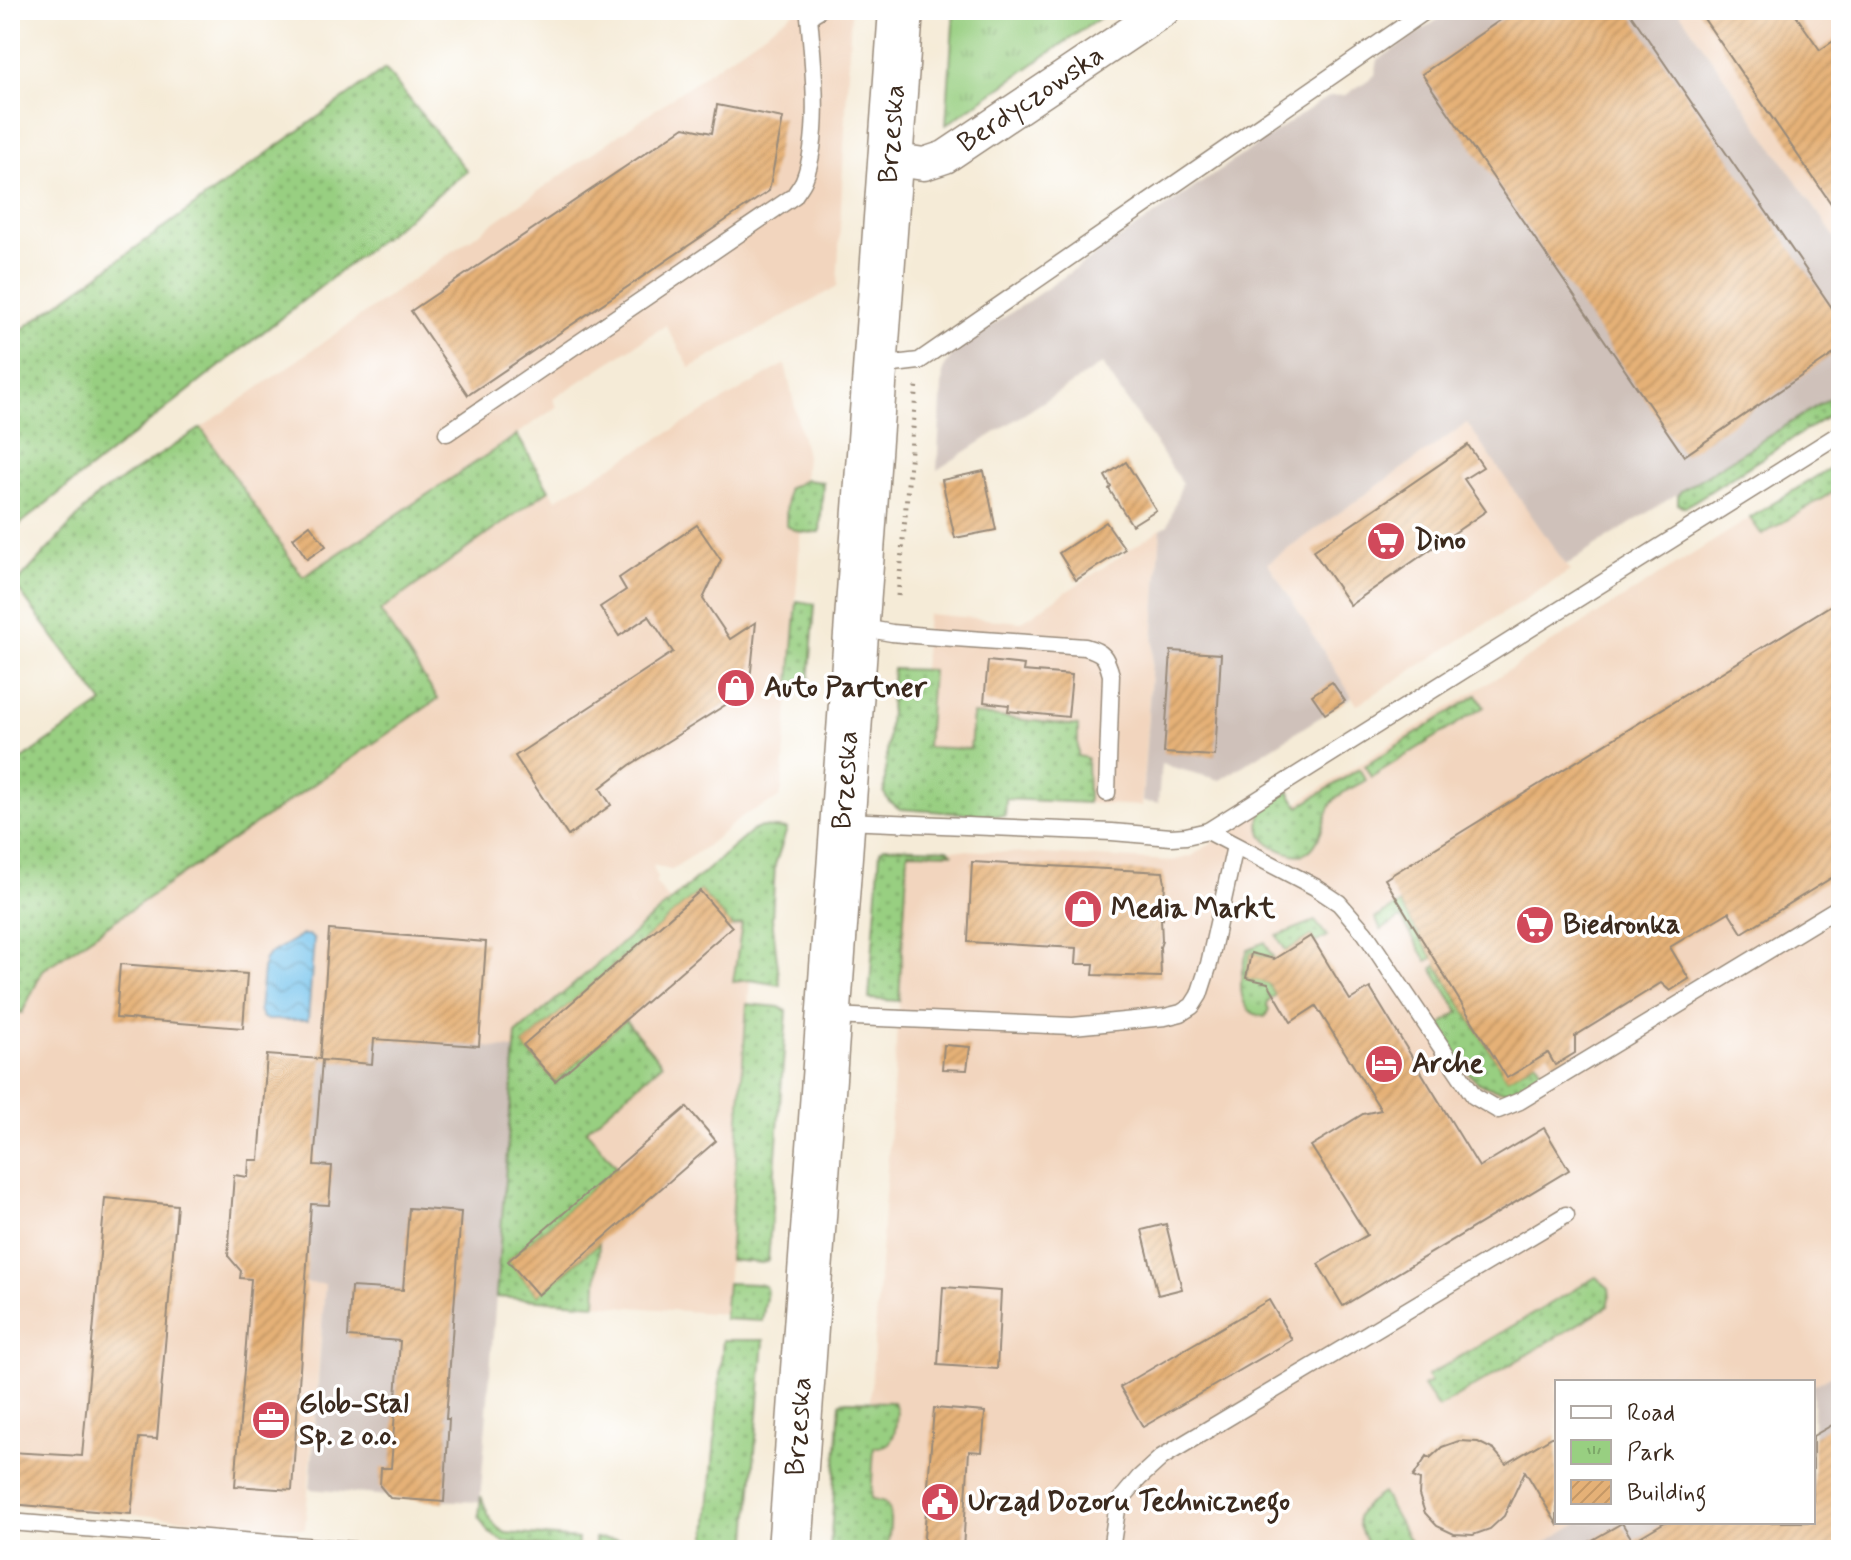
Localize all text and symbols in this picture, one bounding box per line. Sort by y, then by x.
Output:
street label: Berdyczowska [950,37,1111,162]
street label: Brzeska [870,83,914,184]
supermarket icon: Dino [1365,520,1407,562]
place label: Dino [1414,523,1466,560]
shop icon: Auto Partner [715,667,757,709]
place label: Auto Partner [764,670,928,707]
street label: Brzeska [823,729,868,831]
shop icon: Media Markt [1062,888,1104,930]
place label: Media Markt [1111,891,1276,928]
supermarket icon: Biedronka [1514,904,1556,946]
place label: Biedronka [1563,907,1680,944]
hotel icon: Arche [1363,1043,1405,1085]
place label: Arche [1412,1046,1484,1083]
street label: Brzeska [777,1376,821,1477]
legend [1555,1380,1815,1524]
place label: Glob-Stal Sp. z o.o. [299,1386,409,1455]
text: Road [1627,1398,1675,1429]
office icon: Glob-Stal Sp. z o.o. [250,1399,292,1441]
text: Park [1627,1438,1675,1469]
text: Building [1627,1478,1707,1512]
public building icon: Urząd Dozoru Technicznego [919,1481,961,1523]
place label: Urząd Dozoru Technicznego [968,1484,1290,1524]

